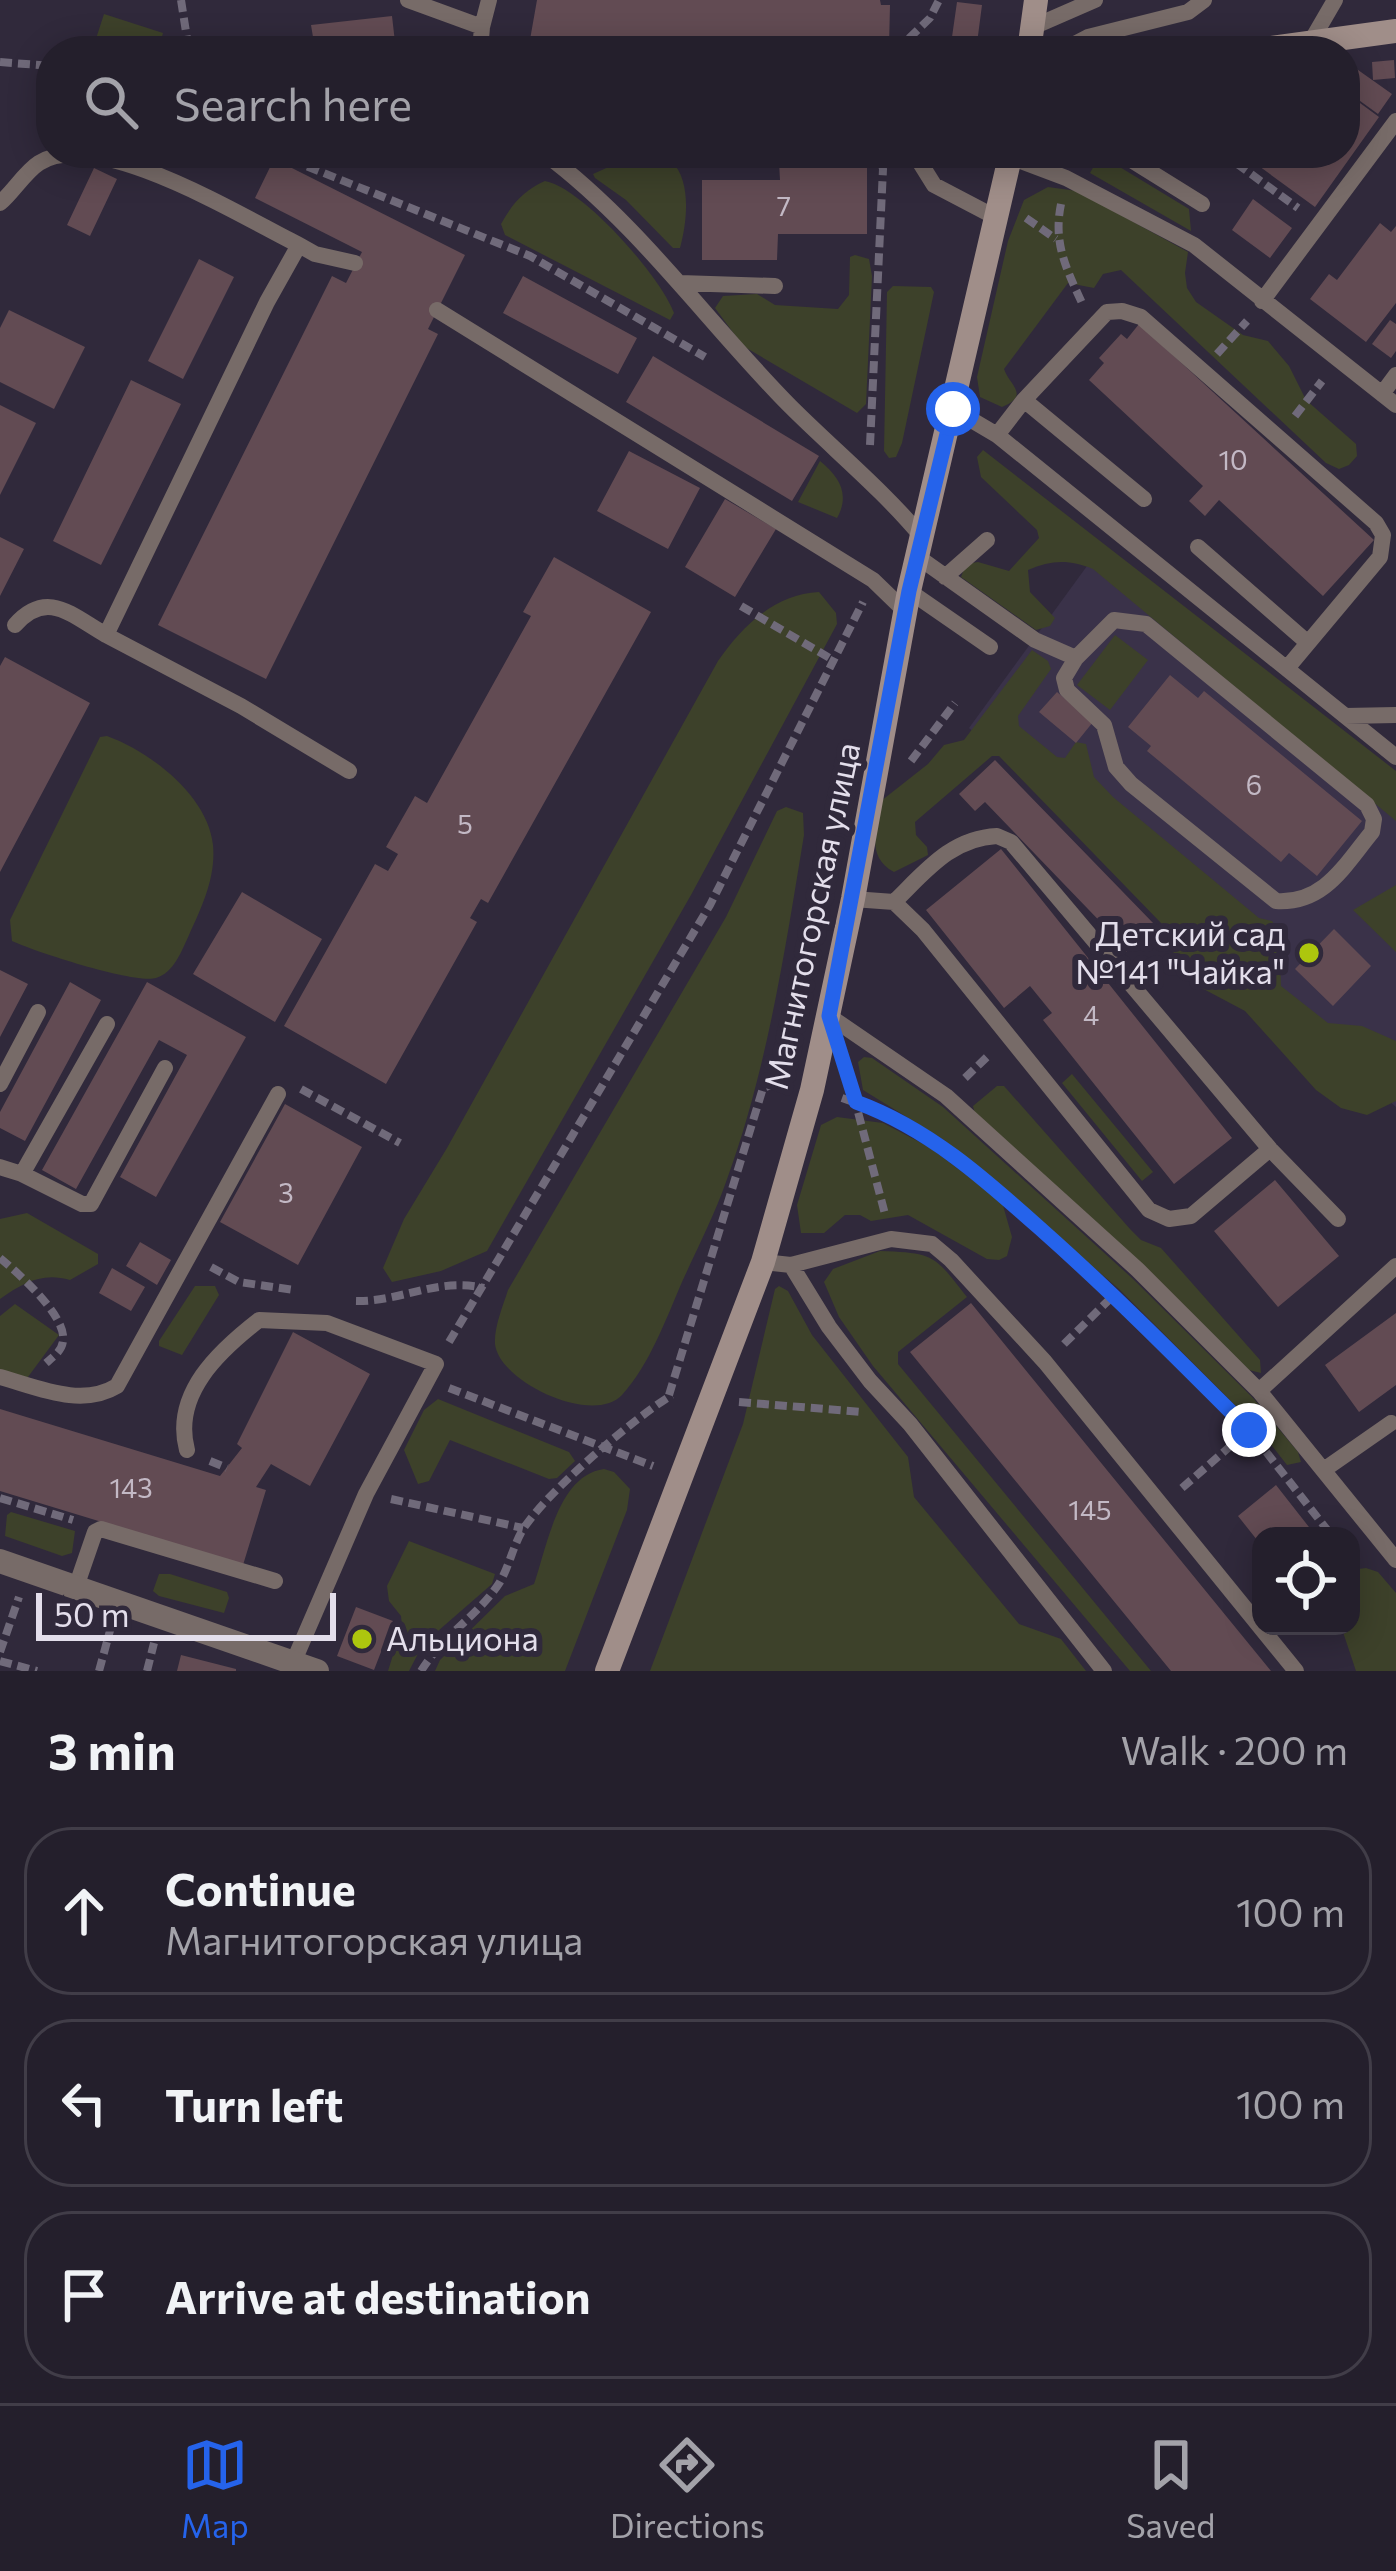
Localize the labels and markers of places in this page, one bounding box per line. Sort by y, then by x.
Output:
place label: Детский сад №141 "Чайка" [1075,912,1285,991]
marker: Детский сад №141 "Чайка" [1296,940,1322,966]
place label: Альциона [386,1617,539,1658]
marker: Альциона [349,1626,375,1652]

